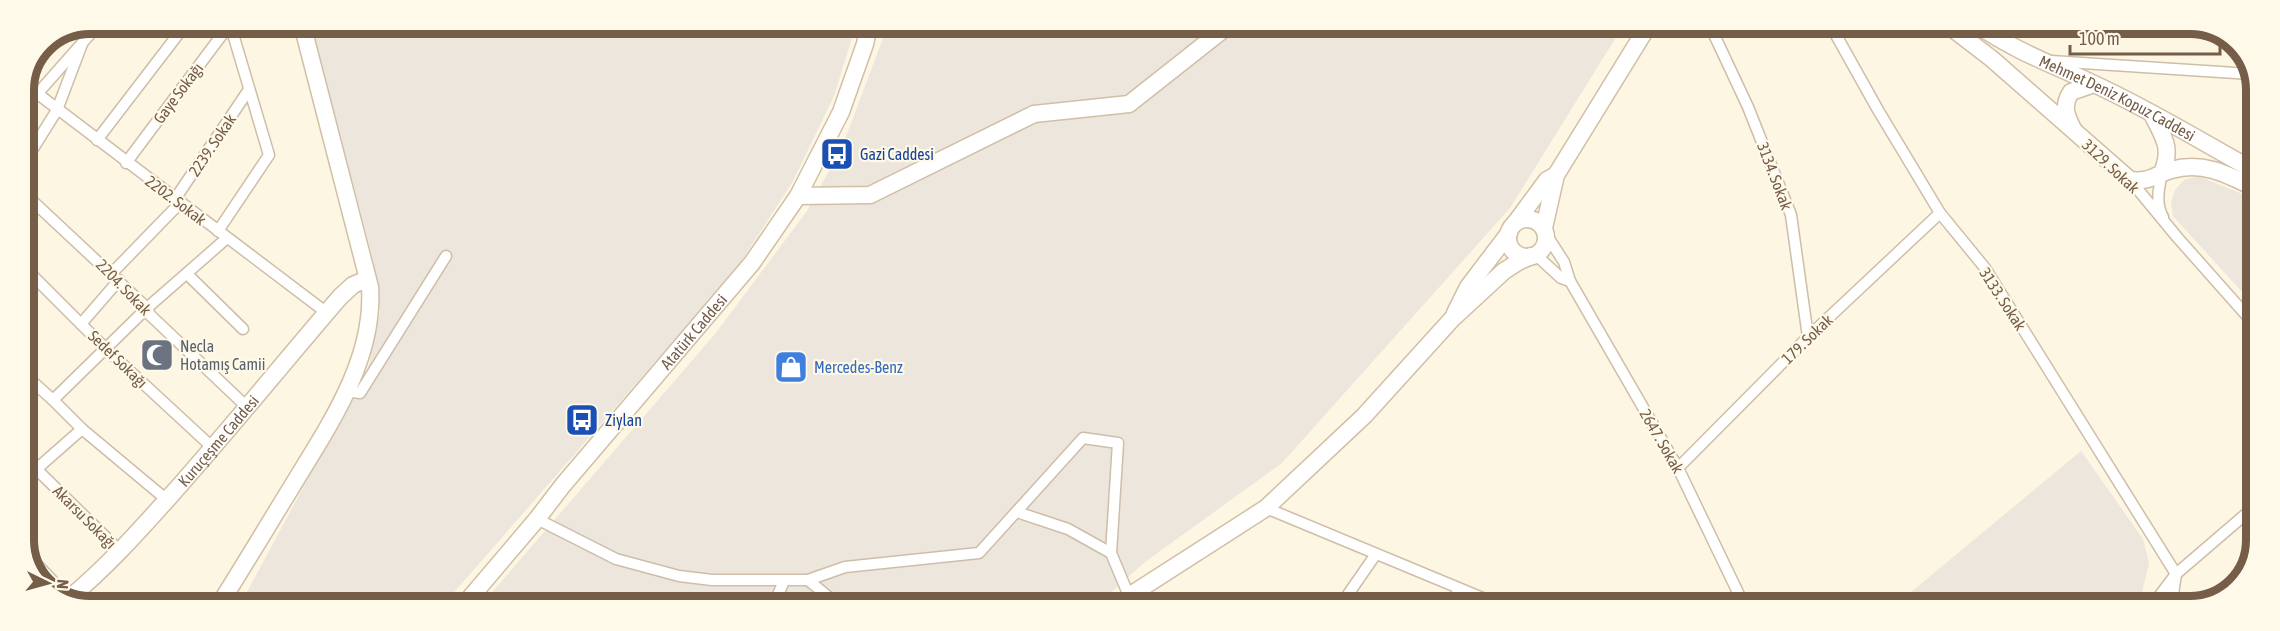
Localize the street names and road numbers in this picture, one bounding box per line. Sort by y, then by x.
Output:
street label: Mehmet Deniz Kopuz Caddesi [2037,52,2198,144]
street label: Gaye Sokağı [149,59,207,127]
street label: 2239. Sokak [185,111,239,179]
street label: 3129. Sokak [2079,135,2143,197]
street label: 3134. Sokak [1754,140,1796,212]
street label: 2202. Sokak [142,171,210,229]
street label: 2204. Sokak [93,255,155,319]
street label: 3133. Sokak [1976,264,2030,334]
street label: Atatürk Caddesi [657,291,730,373]
street label: 179. Sokak [1778,311,1836,367]
street label: Sedef Sokağı [84,327,151,392]
street label: Kuruçeşme Caddesi [174,391,262,490]
street label: 2647. Sokak [1636,406,1688,476]
street label: Akarsu Sokağı [49,482,120,553]

